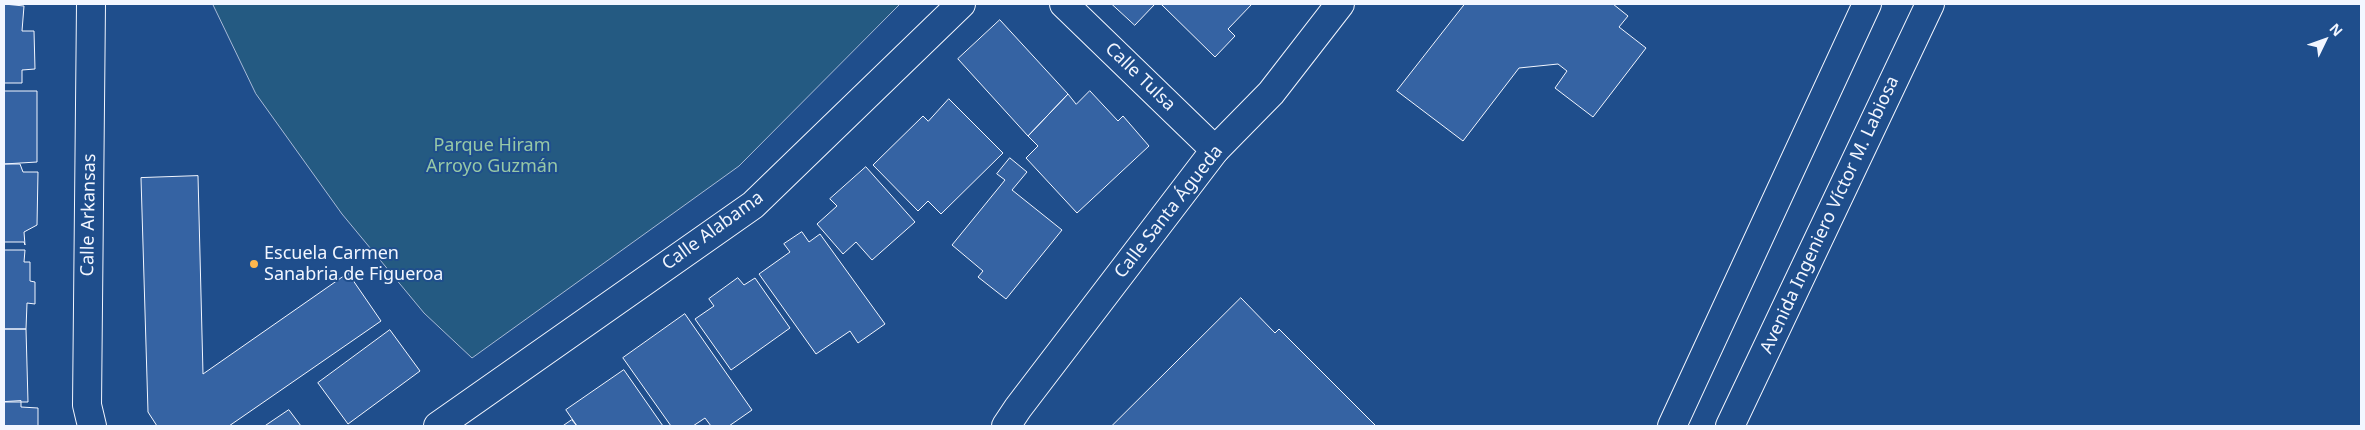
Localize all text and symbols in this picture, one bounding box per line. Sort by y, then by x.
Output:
north arrow [2300,15,2350,65]
text: N [2326,19,2347,40]
street label: Calle Tulsa [1100,38,1180,116]
street label: Avenida Ingeniero Víctor M. Labiosa [1756,73,1904,357]
park label: Parque Hiram Arroyo Guzmán [426,135,558,178]
street label: Calle Santa Águeda [1110,141,1228,283]
street label: Calle Arkansas [77,153,101,277]
street label: Calle Alabama [658,187,768,275]
place label: Escuela Carmen Sanabria de Figueroa [264,243,443,286]
marker: Escuela Carmen Sanabria de Figueroa [248,258,260,270]

